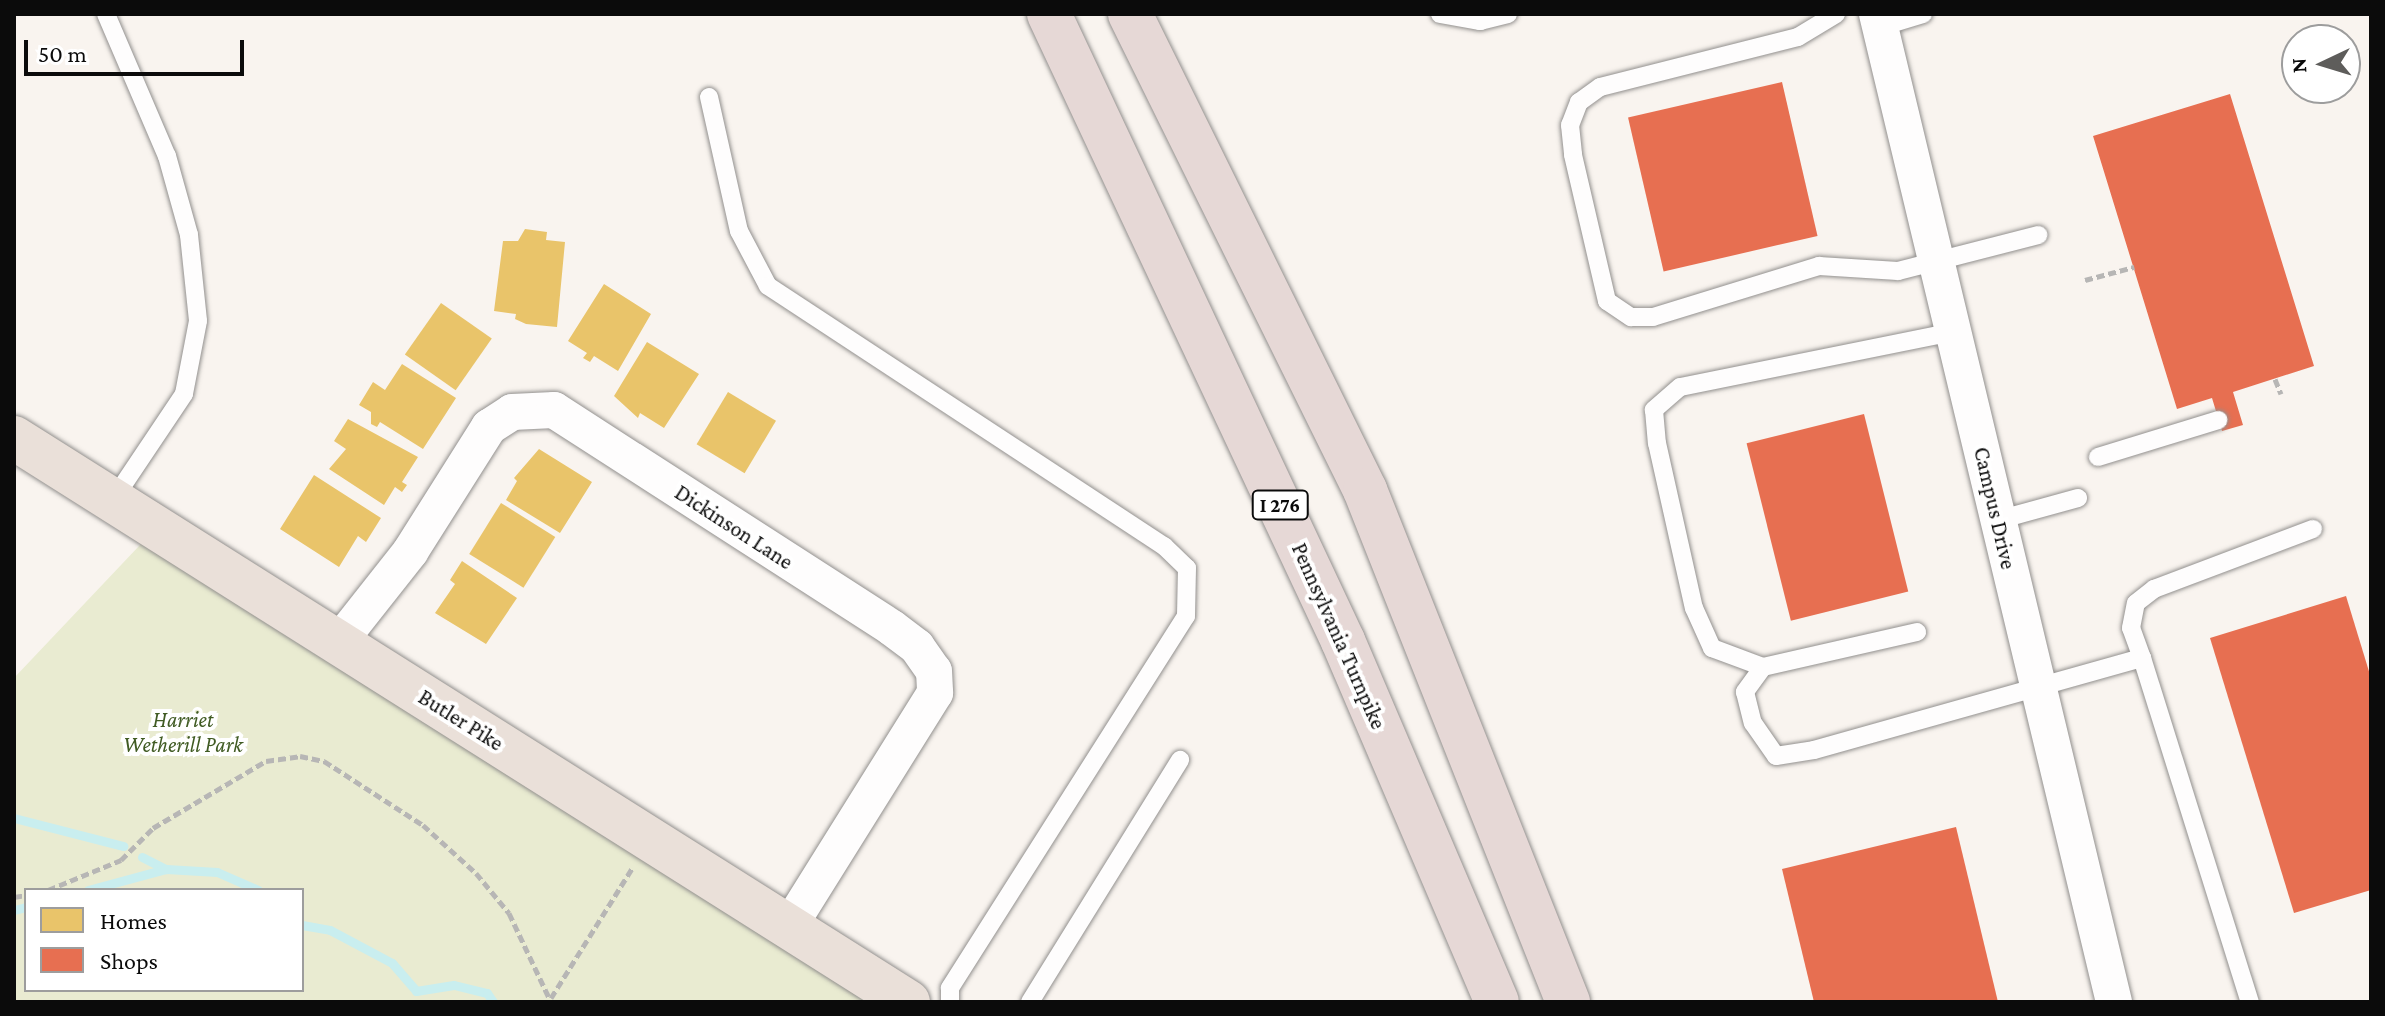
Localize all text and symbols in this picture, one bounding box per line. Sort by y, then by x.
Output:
scale bar [28,24,248,74]
north arrow [2281,24,2361,104]
text: 50 m [38,40,87,67]
text: N [2286,57,2312,74]
street label: Campus Drive [1968,444,2022,572]
street label: Dickinson Lane [670,479,798,575]
road number: I 276 [1250,489,1310,521]
street label: Pennsylvania Turnpike [1286,539,1392,733]
street label: Butler Pike [414,684,508,756]
park label: Harriet Wetherill Park [123,706,243,758]
legend [24,888,304,992]
text: Homes [100,907,167,934]
text: Shops [100,947,158,974]

